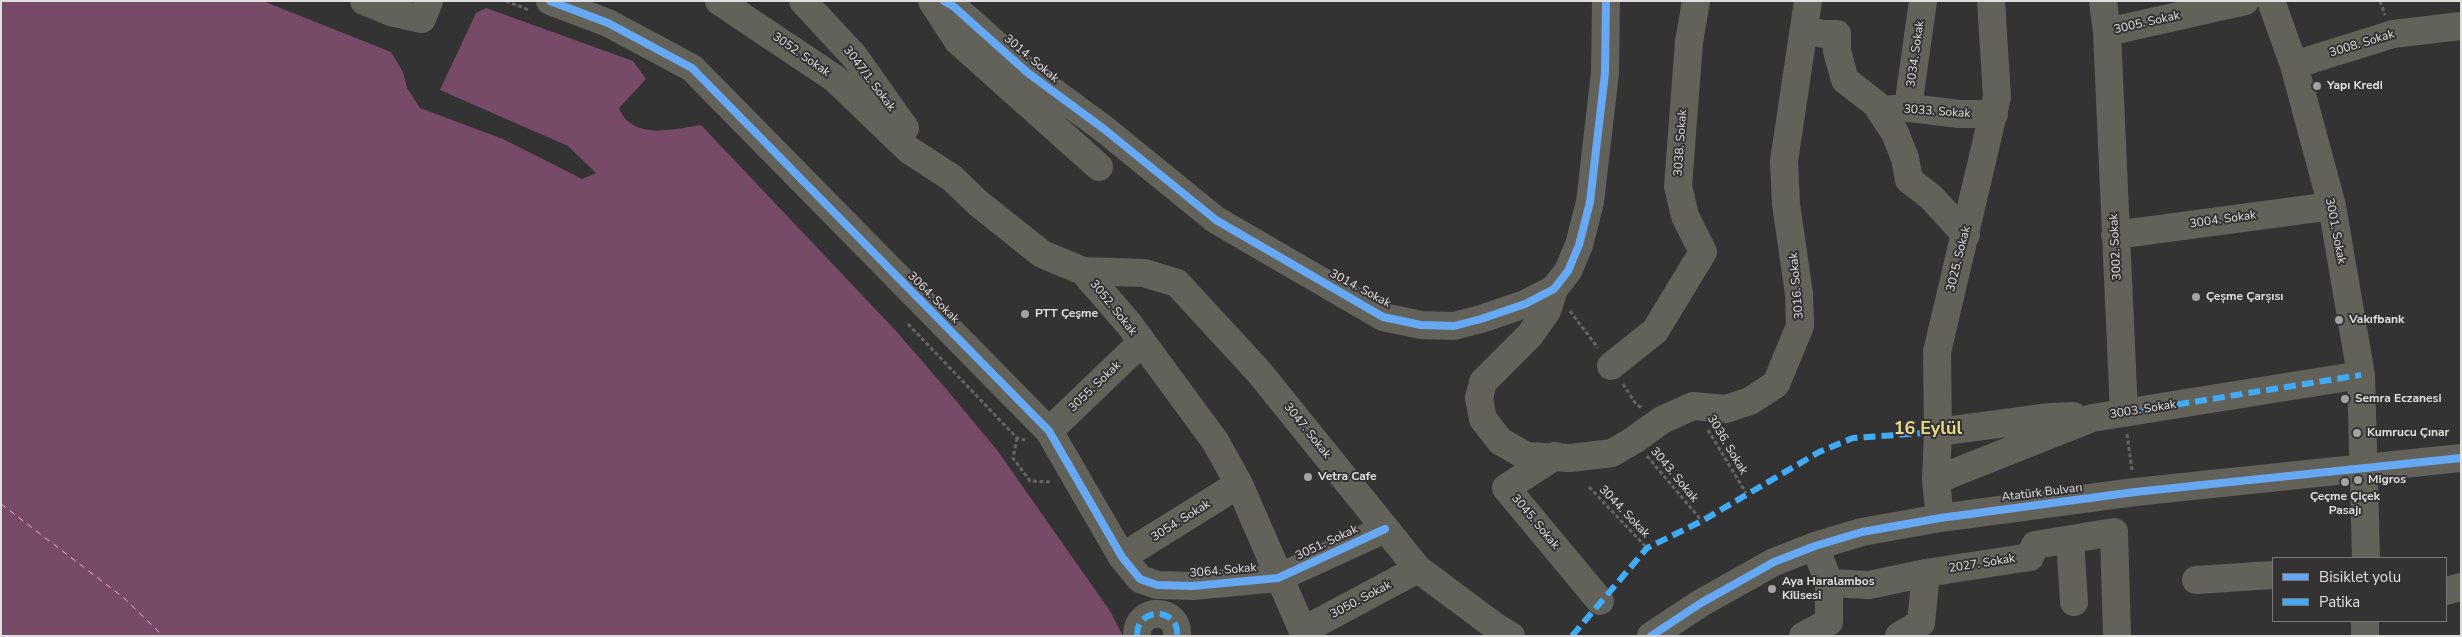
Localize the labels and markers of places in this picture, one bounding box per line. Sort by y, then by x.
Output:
place label: Yapı Kredi [2327,79,2383,93]
marker: Yapı Kredi [2311,80,2323,92]
place label: Çeșme Çarșısı [2206,290,2283,304]
marker: Çeșme Çarșısı [2190,291,2202,303]
place label: PTT Çeşme [1035,307,1098,321]
marker: PTT Çeşme [1019,308,1031,320]
place label: Vakıfbank [2349,313,2404,327]
marker: Vakıfbank [2333,314,2345,326]
place label: Semra Eczanesi [2355,392,2441,406]
marker: Semra Eczanesi [2339,393,2351,405]
place label: Kumrucu Çınar [2367,426,2449,440]
marker: Kumrucu Çınar [2351,427,2363,439]
place label: Vetra Cafe [1318,470,1377,484]
marker: Vetra Cafe [1302,471,1314,483]
place label: Migros [2368,473,2406,487]
marker: Migros [2352,474,2364,486]
marker: Çeçme Çiçek Pasajı [2339,476,2351,488]
place label: Çeçme Çiçek Pasajı [2310,490,2380,518]
place label: Aya Haralambos Kilisesi [1782,575,1875,603]
marker: Aya Haralambos Kilisesi [1766,583,1778,595]

